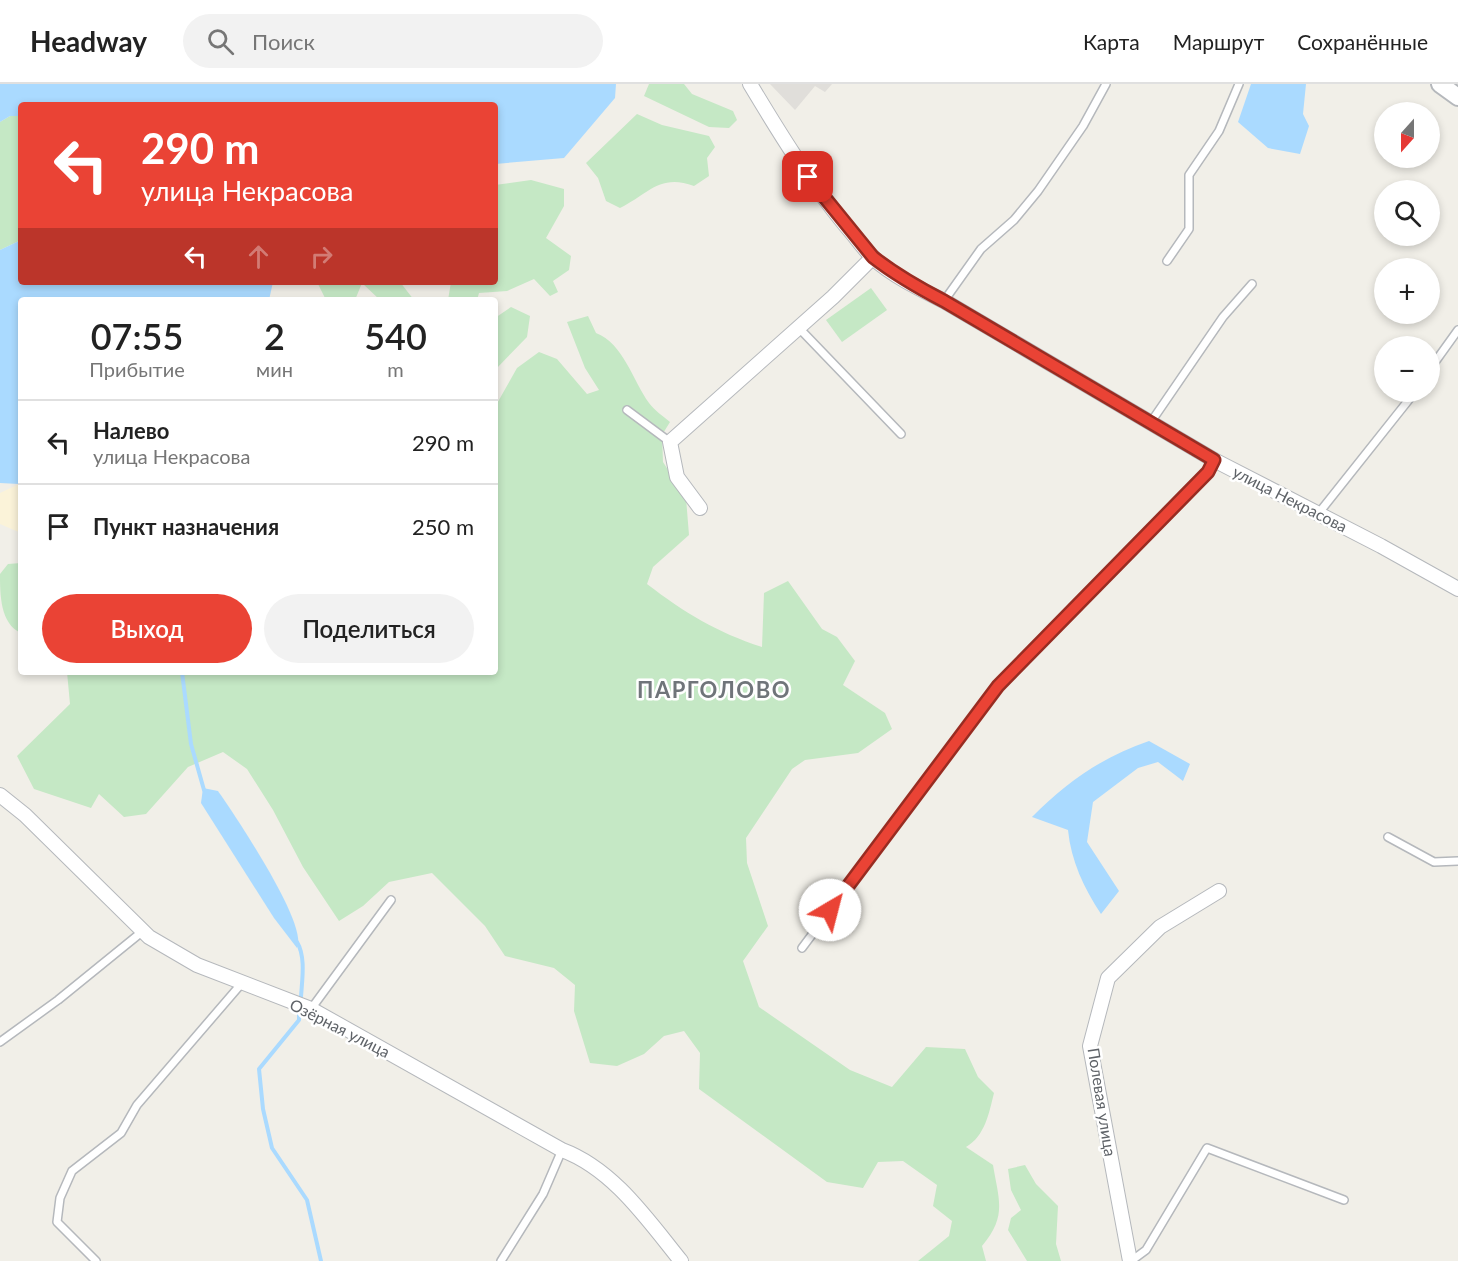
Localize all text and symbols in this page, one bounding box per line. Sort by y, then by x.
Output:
search box [183,14,603,68]
text: Headway [30,24,147,58]
icon: search [204,25,237,58]
text: Поиск [252,28,315,55]
text: Карта [1083,29,1140,54]
text: Маршрут [1173,29,1264,54]
text: Сохранённые [1297,29,1428,54]
north arrow [1374,102,1440,168]
map controls [1374,102,1440,402]
text: 290 m [141,123,259,173]
icon: left [42,126,120,204]
pin [782,151,833,202]
icon: arrive [791,160,824,193]
text: улица Некрасова [141,174,353,207]
button: search [1374,180,1440,246]
icon: left [179,240,212,273]
icon: ahead [242,240,275,273]
icon: right [305,240,338,273]
button: + [1374,258,1440,324]
text: 07:55 [91,314,183,358]
text: 2 [264,314,285,358]
text: 540 [364,314,427,358]
button: − [1374,336,1440,402]
text: Прибытие [89,357,185,381]
text: мин [256,357,293,381]
text: m [387,357,404,381]
text: Налево [93,417,169,444]
icon: left [42,426,75,459]
text: 290 m [412,429,474,456]
text: улица Некрасова [93,444,250,468]
street label: улица Некрасова [1230,462,1351,536]
icon: arrive [42,510,75,543]
text: Пункт назначения [93,513,279,540]
text: 250 m [412,513,474,540]
button: Выход [42,594,252,663]
button: Поделиться [264,594,474,663]
district label: ПАРГОЛОВО [637,676,791,703]
position arrow [798,878,862,942]
street label: Озёрная улица [287,994,393,1061]
street label: Полевая улица [1085,1046,1120,1158]

